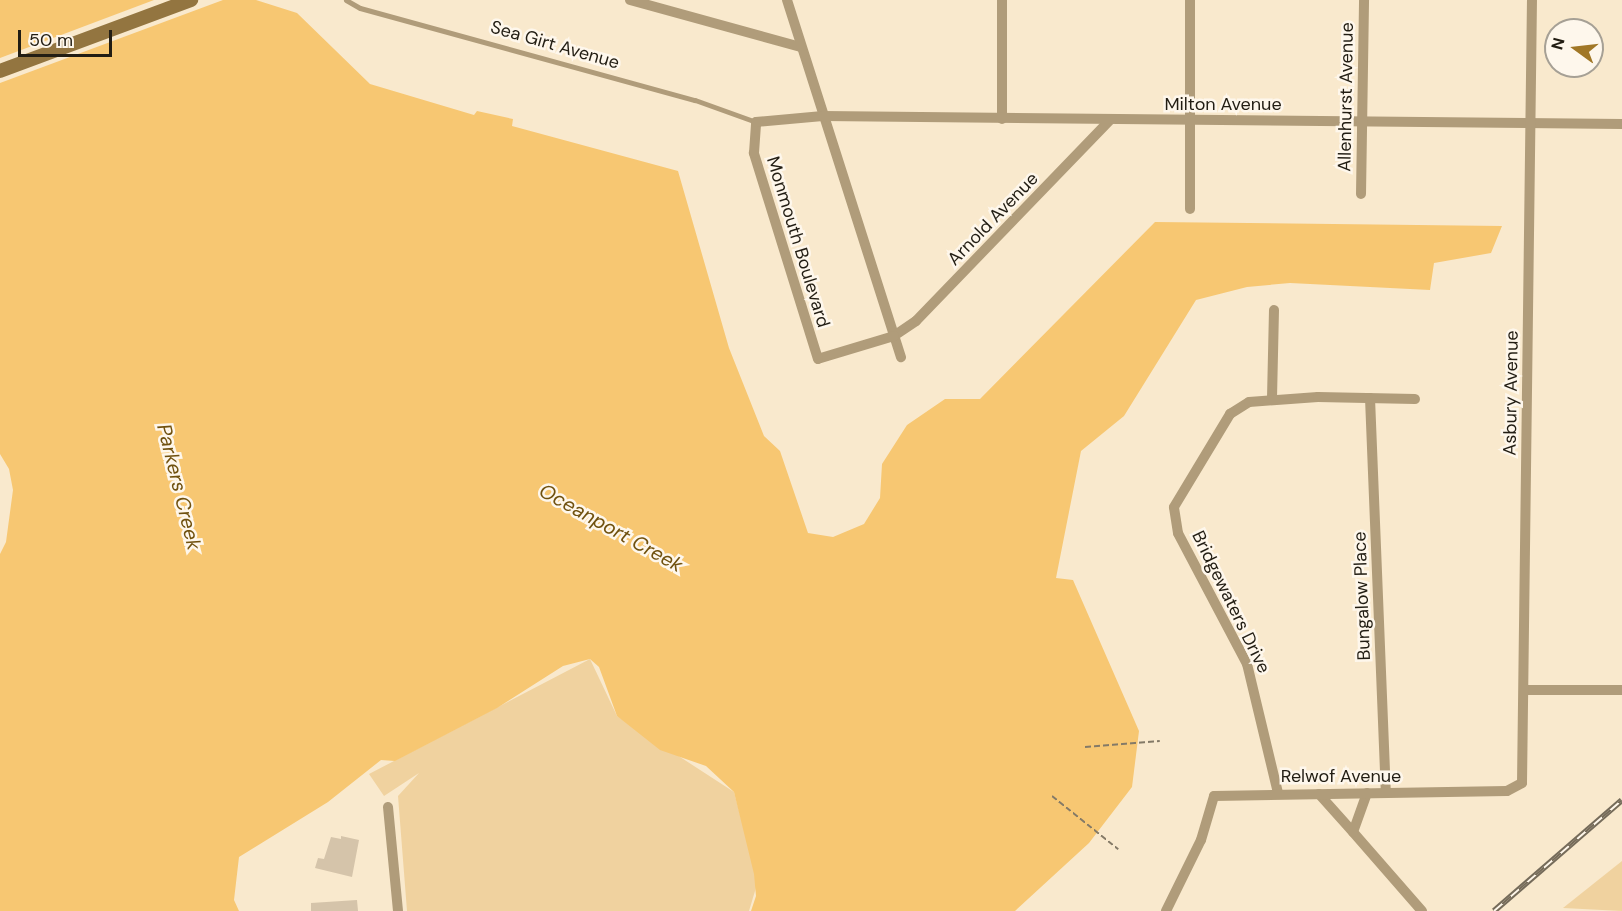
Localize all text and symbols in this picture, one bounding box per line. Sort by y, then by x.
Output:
street label: Sea Girt Avenue [488,16,622,74]
scale bar [21,18,116,56]
north arrow [1544,18,1604,78]
street label: Allenhurst Avenue [1334,22,1358,172]
text: 50 m [29,28,73,52]
text: N [1546,35,1570,52]
street label: Milton Avenue [1164,93,1282,115]
street label: Monmouth Boulevard [762,154,834,330]
street label: Arnold Avenue [943,168,1043,270]
street label: Asbury Avenue [1499,330,1523,456]
water label: Parkers Creek [152,421,206,553]
water label: Oceanport Creek [535,479,687,577]
street label: Bridgewaters Drive [1187,527,1275,677]
street label: Bungalow Place [1349,531,1375,661]
street label: Relwof Avenue [1281,765,1401,787]

